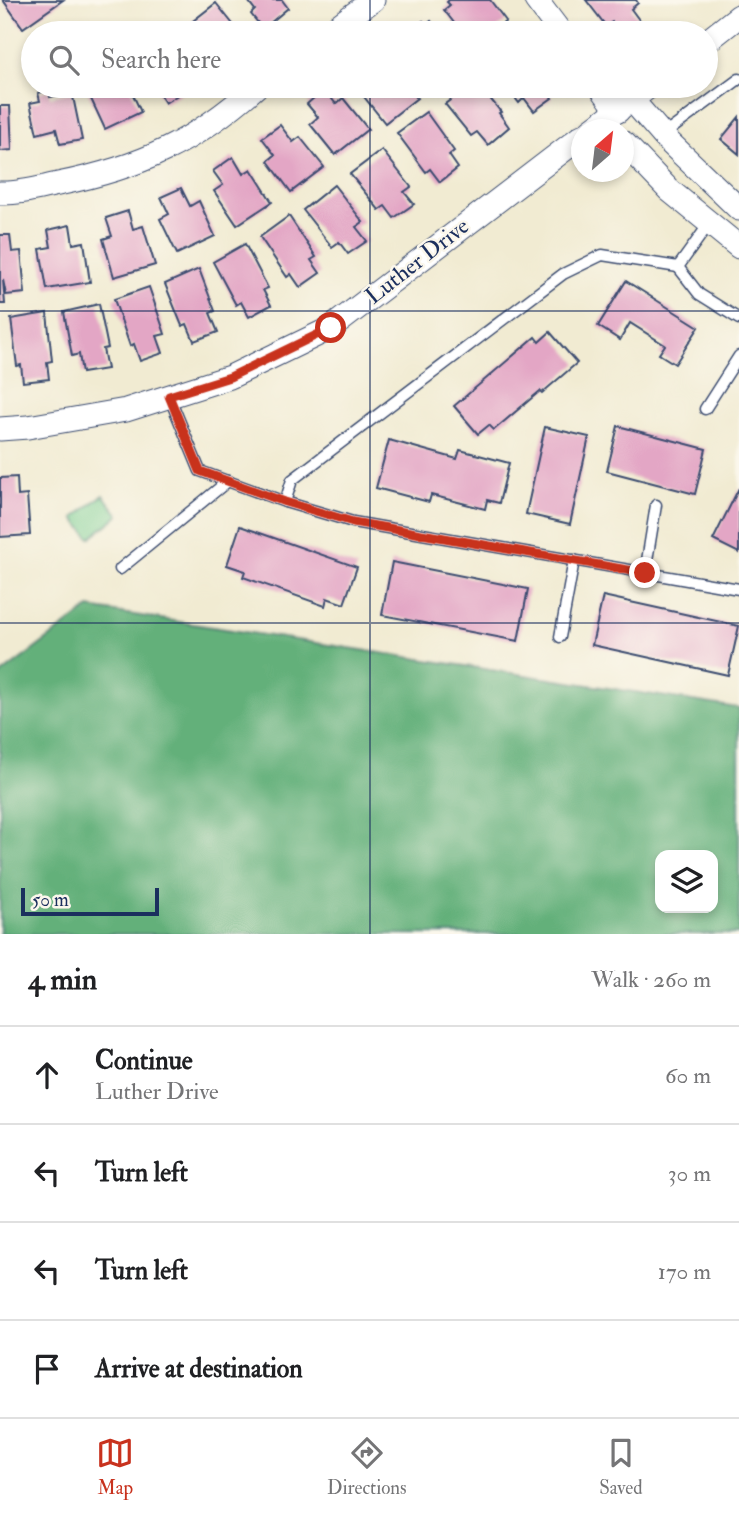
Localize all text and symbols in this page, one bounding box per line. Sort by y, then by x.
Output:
search box [21,21,718,98]
icon: search [45,41,83,79]
text: Search here [101,44,221,76]
north arrow [571,119,634,182]
street label: Luther Drive [359,211,475,311]
route start [315,312,346,343]
route end [629,557,660,588]
map controls [655,850,718,913]
button: layers [655,850,718,913]
scale bar [21,885,159,917]
text: 50 m [32,888,69,912]
text: 4 min [28,961,97,998]
text: Walk · 260 m [591,965,711,994]
text: Continue [95,1045,193,1077]
icon: ahead [28,1056,66,1094]
text: 60 m [665,1061,711,1090]
text: Luther Drive [95,1077,219,1106]
icon: left [28,1154,66,1192]
text: Turn left [95,1157,188,1189]
text: 30 m [668,1159,711,1188]
icon: left [28,1252,66,1290]
text: Turn left [95,1255,188,1287]
text: 170 m [658,1257,711,1286]
icon: arrive [28,1350,66,1388]
text: Arrive at destination [95,1353,303,1385]
tab: Map [96,1434,134,1500]
tab: Directions [327,1434,407,1500]
tab: Saved [599,1434,643,1500]

